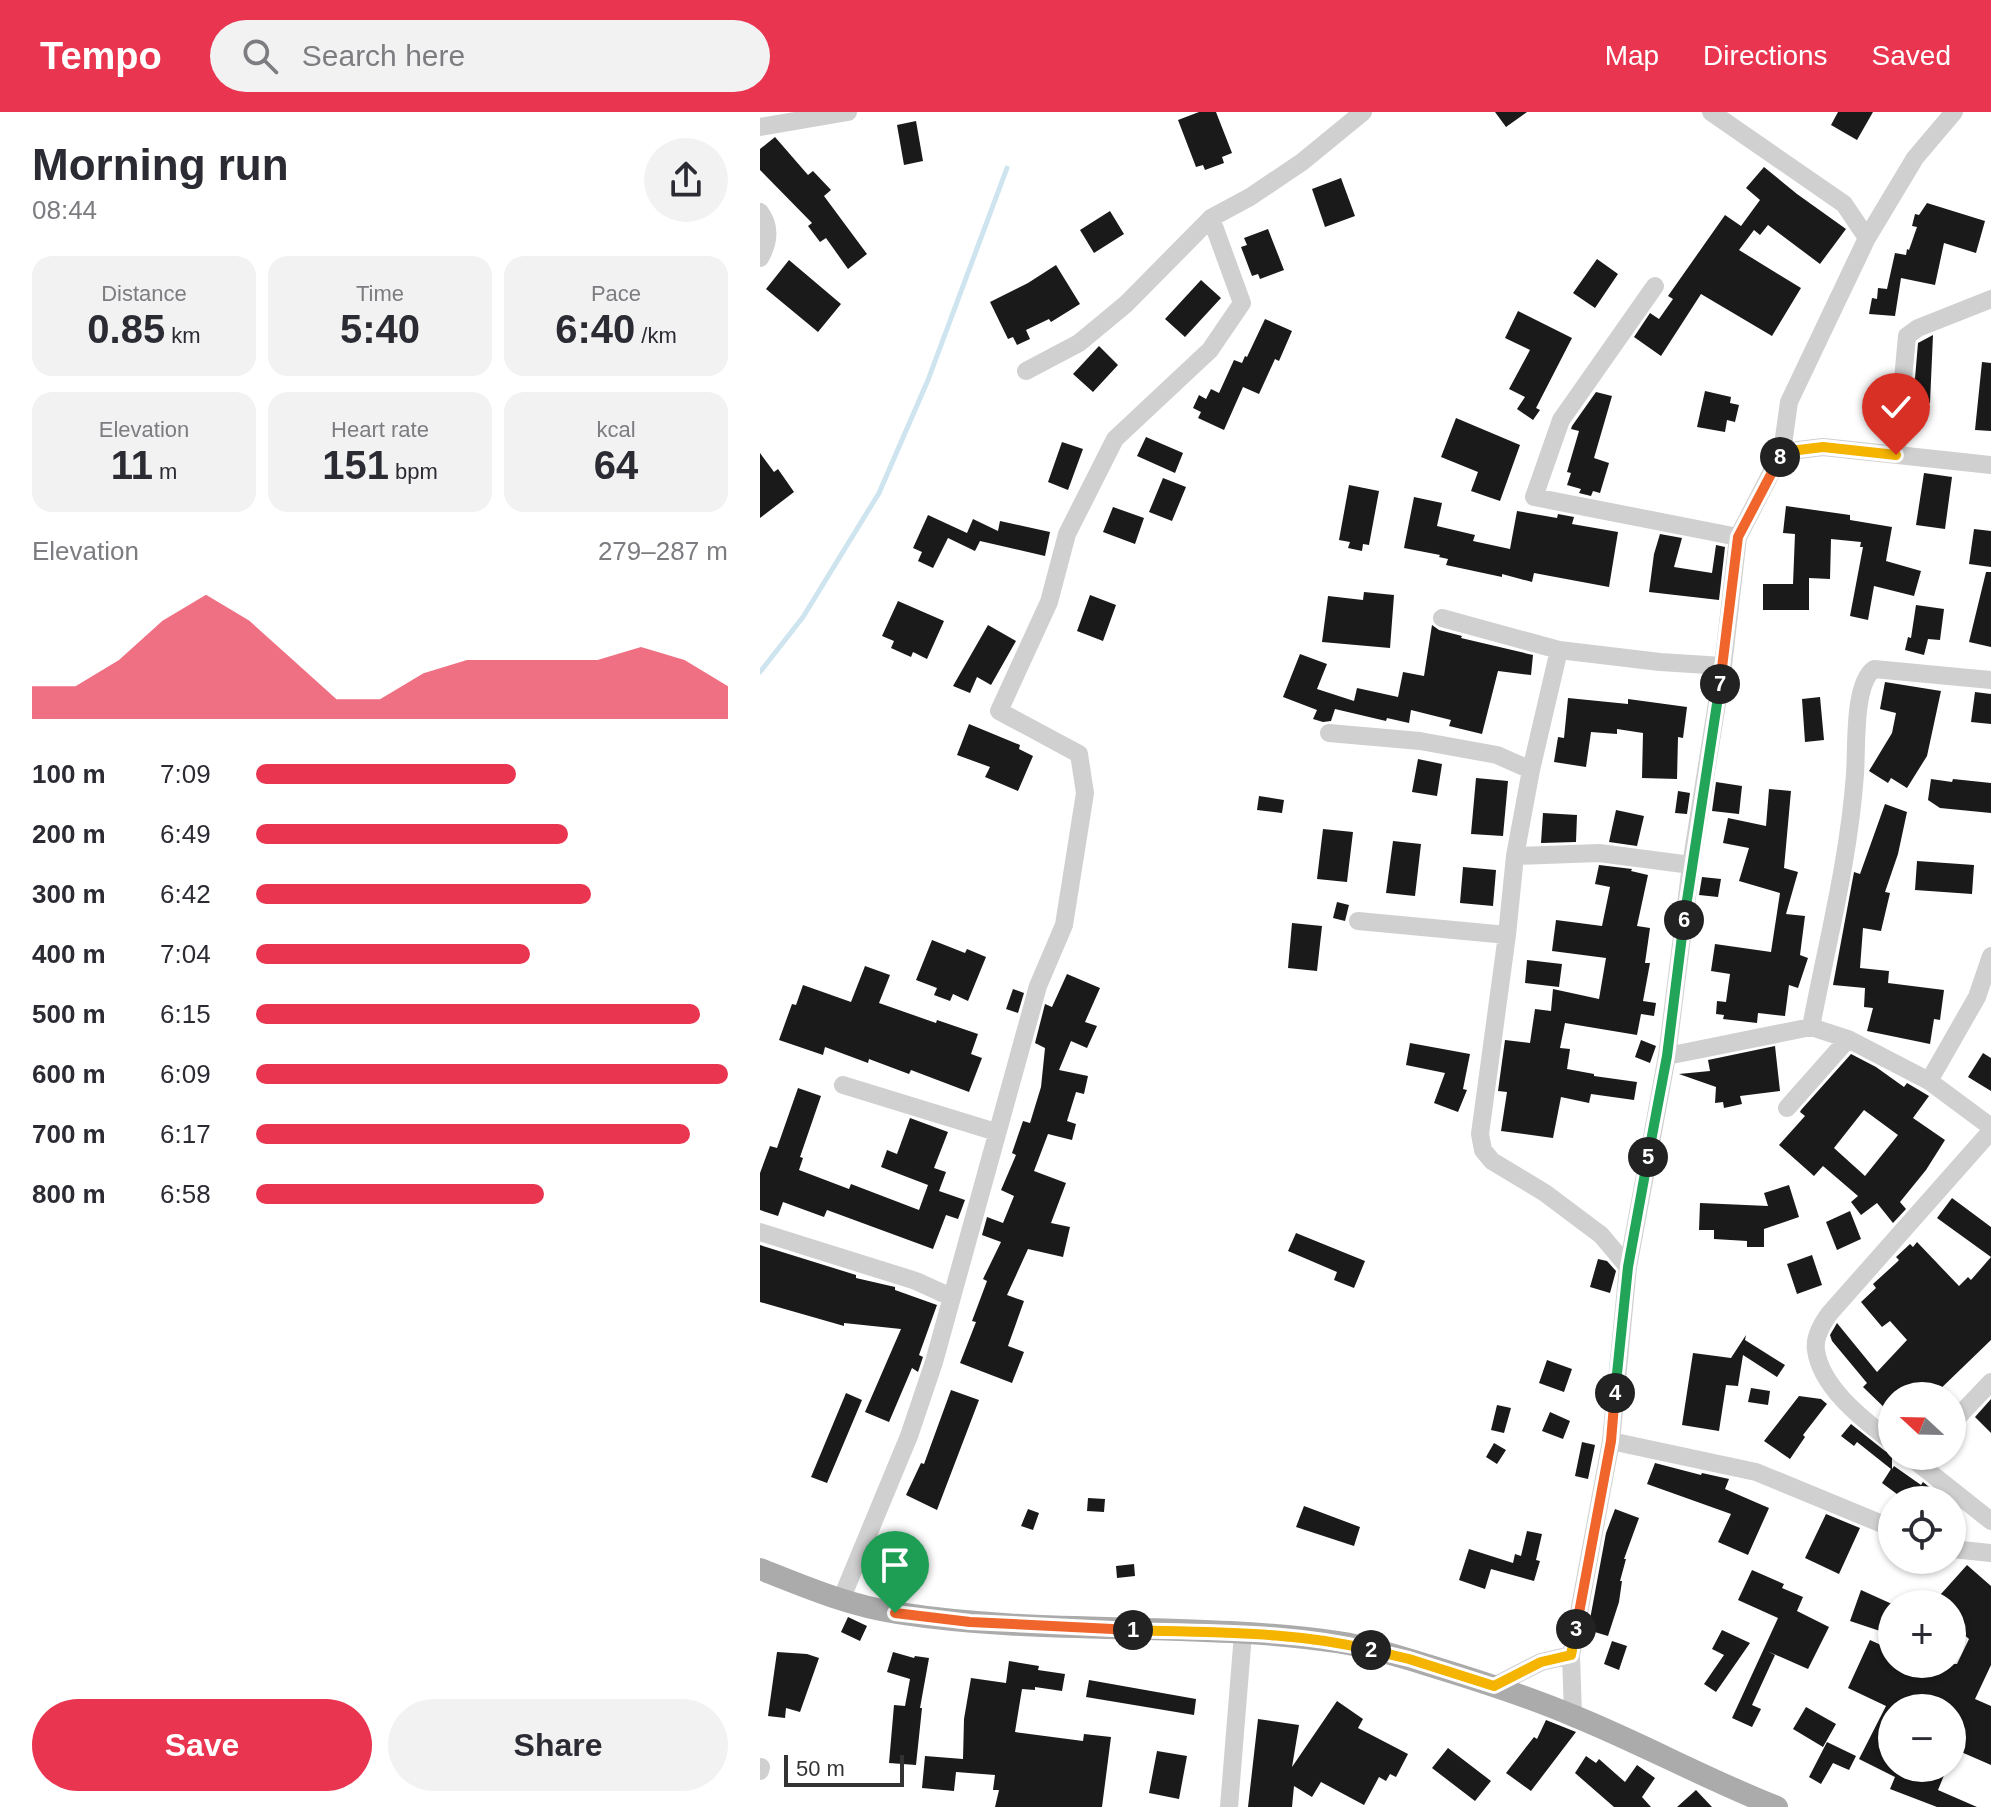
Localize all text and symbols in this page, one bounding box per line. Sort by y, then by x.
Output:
search box [210,20,770,92]
icon: search [238,34,282,78]
text: Tempo [40,35,162,77]
text: Search here [302,39,465,72]
text: Map [1605,40,1659,71]
text: Directions [1703,40,1828,71]
text: Saved [1872,40,1951,71]
button: share [644,138,728,222]
text: Morning run [32,140,289,189]
text: 08:44 [32,195,97,225]
text: Distance [101,281,187,306]
text: Time [356,281,404,306]
text: Pace [591,281,641,306]
text: 0.85 [87,307,165,351]
text: 5:40 [340,307,420,351]
text: 6:40 [555,307,635,351]
text: km [165,323,201,348]
text: /km [635,323,677,348]
pin [1862,373,1930,455]
icon: check [1874,385,1918,429]
text: Elevation [99,417,189,442]
text: Heart rate [331,417,429,442]
text: kcal [596,417,636,442]
pin: 8 [1760,437,1800,477]
text: 11 [111,443,153,487]
text: 151 [322,443,389,487]
text: 64 [594,443,638,487]
text: 8 [1774,444,1786,469]
text: m [153,459,177,484]
text: bpm [389,459,438,484]
text: Elevation [32,536,139,566]
text: 279–287 m [598,536,728,566]
pin: 7 [1700,664,1740,704]
text: 7 [1714,671,1726,696]
text: 100 m [32,759,106,789]
text: 7:09 [160,759,211,789]
text: 200 m [32,819,106,849]
text: 6:49 [160,819,211,849]
text: 300 m [32,879,106,909]
text: 6:42 [160,879,211,909]
pin: 6 [1664,900,1704,940]
text: 6 [1678,907,1690,932]
text: 400 m [32,939,106,969]
text: 7:04 [160,939,211,969]
text: 500 m [32,999,106,1029]
text: 6:15 [160,999,211,1029]
text: 600 m [32,1059,106,1089]
text: 6:09 [160,1059,211,1089]
text: 700 m [32,1119,106,1149]
text: 6:17 [160,1119,211,1149]
pin: 5 [1628,1137,1668,1177]
text: 5 [1642,1144,1654,1169]
text: 800 m [32,1179,106,1209]
text: 6:58 [160,1179,211,1209]
pin: 4 [1595,1373,1635,1413]
text: 4 [1609,1380,1621,1405]
north arrow [1878,1382,1966,1470]
map controls [1878,1382,1966,1782]
button: locate [1878,1486,1966,1574]
pin [861,1531,929,1613]
icon: arrive [873,1543,917,1587]
button: + [1878,1590,1966,1678]
pin: 3 [1556,1609,1596,1649]
pin: 1 [1113,1610,1153,1650]
text: 3 [1570,1616,1582,1641]
text: 1 [1127,1617,1139,1642]
pin: 2 [1351,1630,1391,1670]
text: 2 [1365,1637,1377,1662]
button: − [1878,1694,1966,1782]
button: Save [32,1699,372,1791]
button: Share [388,1699,728,1791]
scale bar [784,1751,904,1787]
text: 50 m [796,1756,845,1781]

